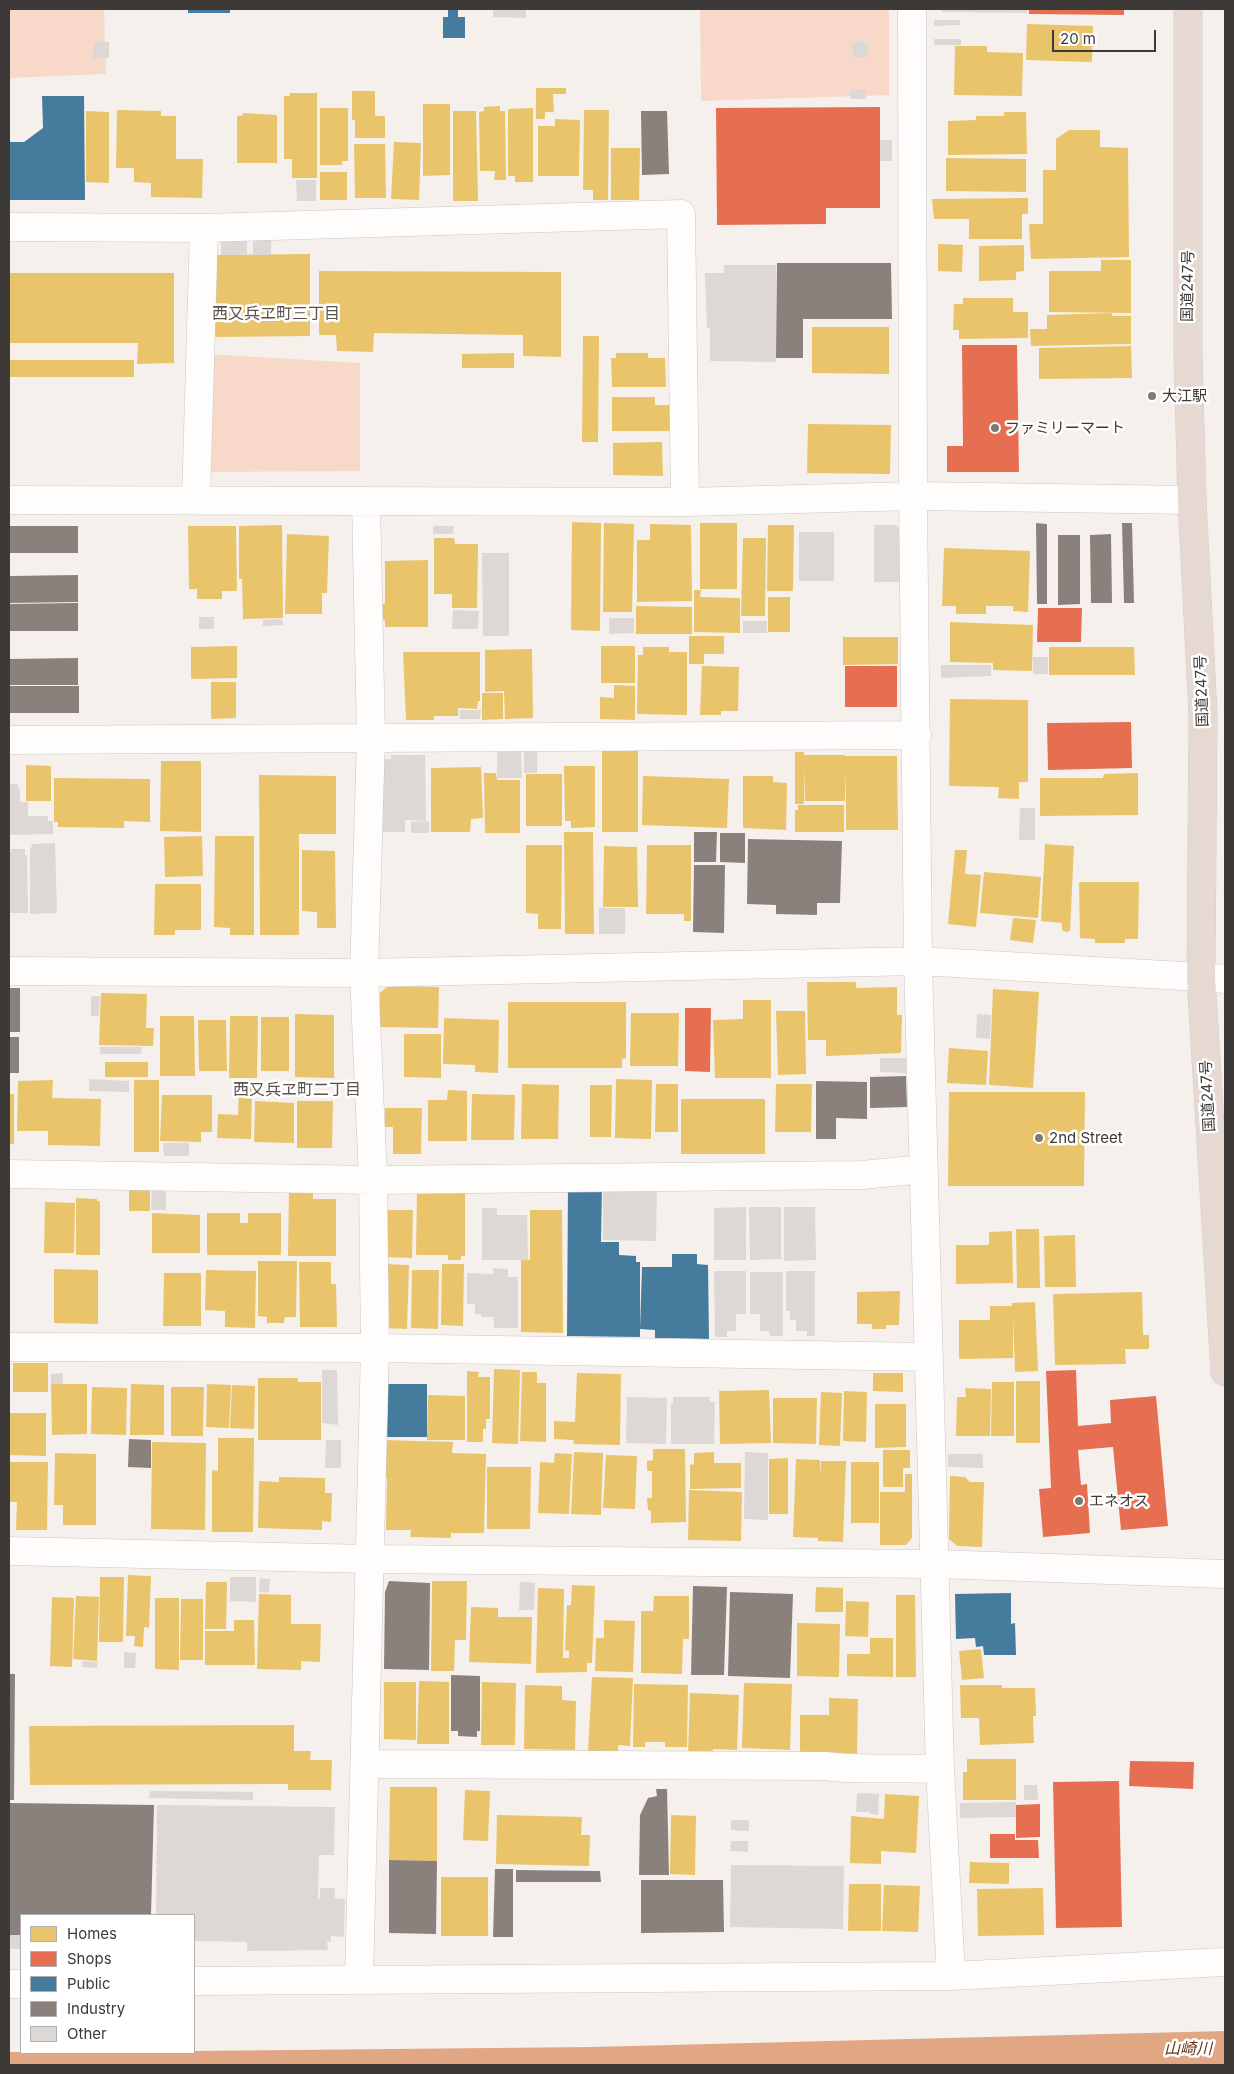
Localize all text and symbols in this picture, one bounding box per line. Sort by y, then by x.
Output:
scale bar [1054,20,1158,52]
text: 20 m [1060,29,1096,48]
street label: 国道247号 [1178,250,1198,322]
district label: 西又兵ヱ町三丁目 [212,304,340,324]
place label: 大江駅 [1162,387,1207,405]
marker: 大江駅 [1146,390,1158,402]
place label: ファミリーマート [1005,419,1125,437]
marker: ファミリーマート [989,422,1001,434]
street label: 国道247号 [1192,655,1212,727]
street label: 国道247号 [1197,1060,1219,1132]
district label: 西又兵ヱ町二丁目 [233,1080,361,1100]
place label: 2nd Street [1049,1129,1123,1147]
marker: 2nd Street [1033,1132,1045,1144]
place label: エネオス [1089,1492,1149,1510]
marker: エネオス [1073,1495,1085,1507]
legend [20,1914,195,2054]
text: Homes [67,1924,117,1943]
text: Shops [67,1949,112,1968]
text: Public [67,1974,110,1993]
text: Industry [67,1999,125,2018]
text: Other [67,2024,107,2043]
water label: 山崎川 [1164,2039,1212,2059]

